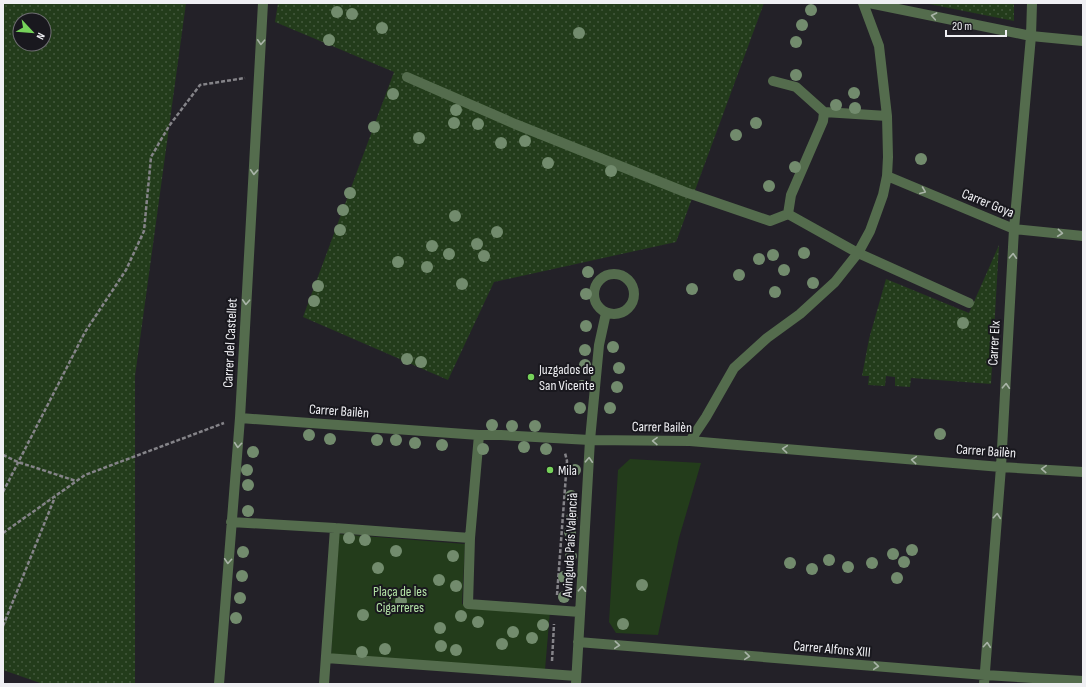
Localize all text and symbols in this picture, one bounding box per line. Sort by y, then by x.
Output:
north arrow [12,12,52,52]
one-way arrow [931,12,937,21]
scale bar [946,12,1006,38]
text: 20 m [952,19,972,34]
text: N [33,31,48,42]
one-way arrow [257,39,266,45]
one-way arrow [249,169,258,175]
street label: Carrer Goya [959,185,1017,221]
one-way arrow [920,187,927,195]
one-way arrow [1057,229,1063,238]
one-way arrow [1008,253,1017,259]
street label: Carrer del Castellet [219,298,241,388]
one-way arrow [242,299,251,305]
street label: Carrer Elx [984,319,1004,366]
place label: Juzgados de San Vicente [538,361,595,394]
marker: Juzgados de San Vicente [526,372,536,382]
one-way arrow [1001,383,1010,389]
street label: Carrer Bailèn [308,400,370,422]
street label: Carrer Bailèn [632,418,692,436]
one-way arrow [652,437,658,445]
street label: Carrer Bailèn [955,440,1017,462]
one-way arrow [233,442,242,448]
one-way arrow [782,445,788,454]
one-way arrow [911,456,917,465]
one-way arrow [585,457,593,463]
place label: Mila [558,462,577,479]
marker: Mila [545,465,555,475]
one-way arrow [1041,465,1047,474]
street label: Avinguda País Valencià [559,492,581,599]
one-way arrow [993,513,1002,519]
one-way arrow [224,558,233,564]
park label: Plaça de les Cigarreres [373,583,427,616]
one-way arrow [577,586,586,592]
street label: Carrer Alfons XIII [793,637,871,661]
one-way arrow [614,641,620,650]
one-way arrow [982,642,991,648]
one-way arrow [744,651,750,660]
one-way arrow [873,662,879,671]

